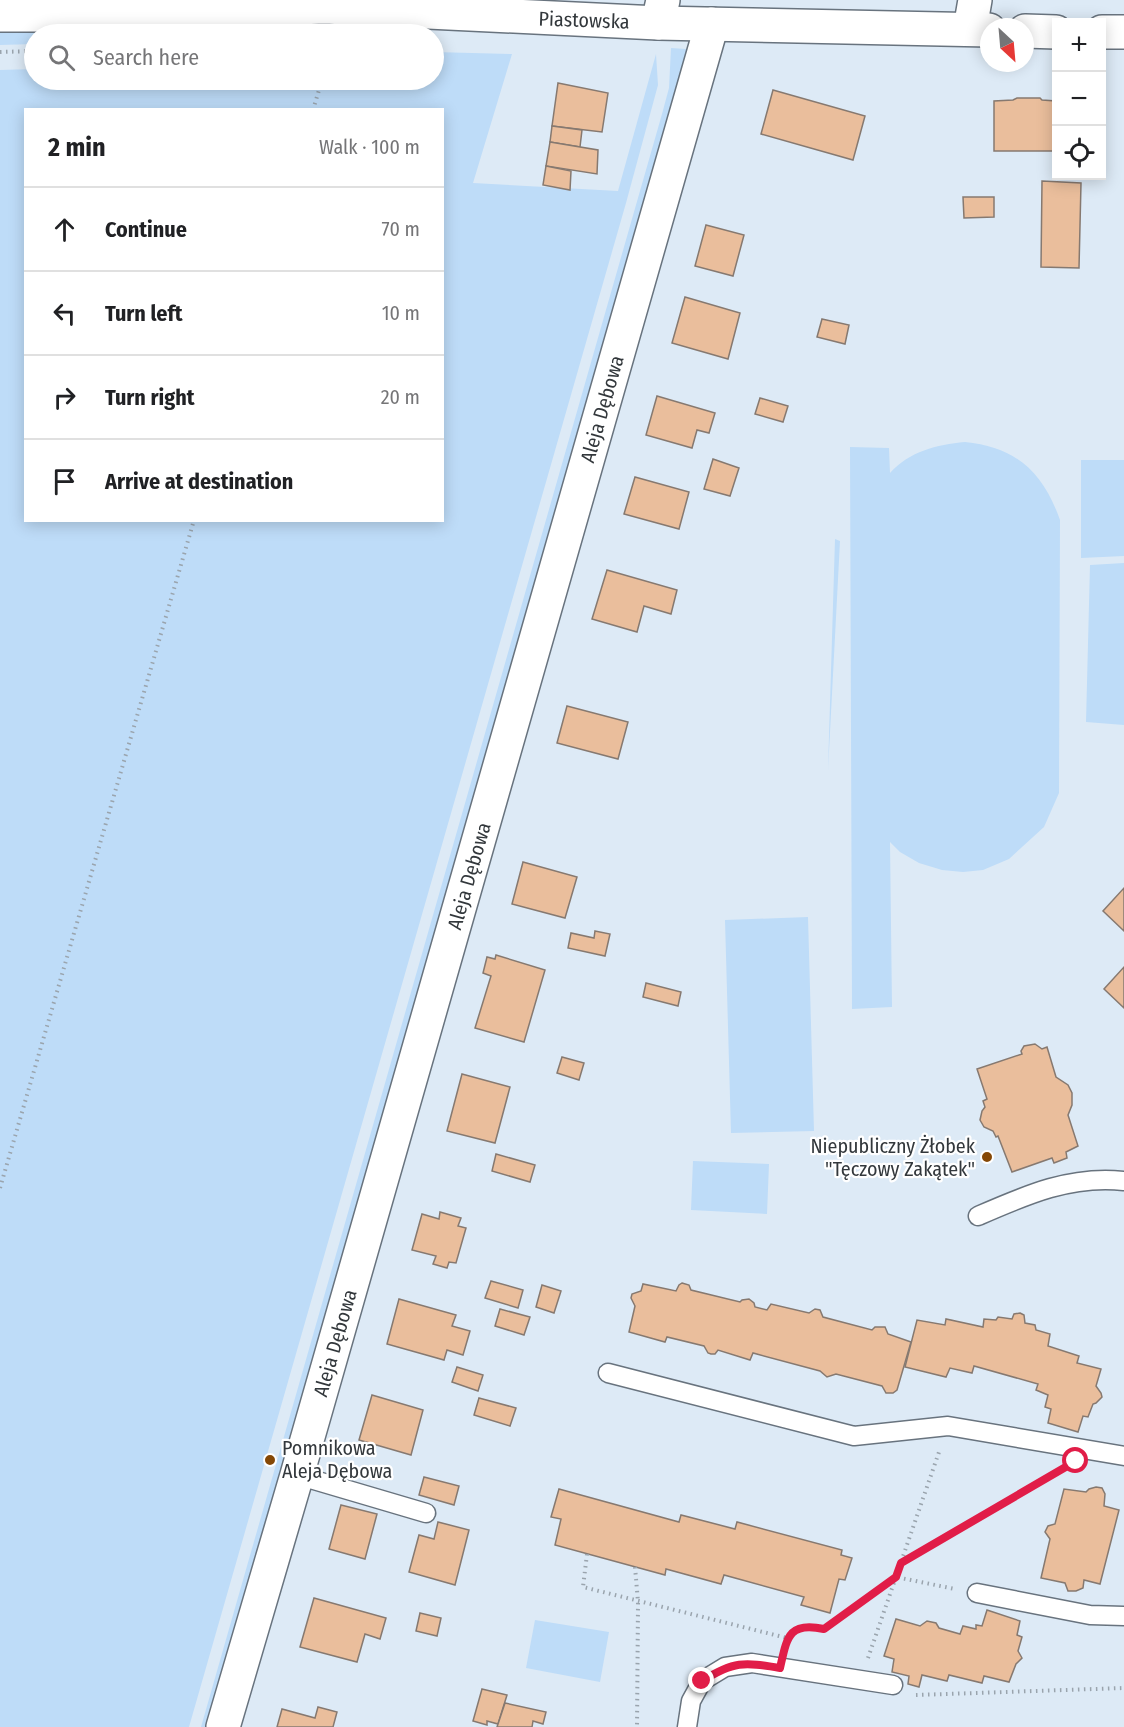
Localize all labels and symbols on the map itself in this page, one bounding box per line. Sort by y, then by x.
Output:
street label: Piastowska [538,6,630,34]
north arrow [980,18,1034,72]
street label: Aleja Dębowa [575,353,629,465]
street label: Aleja Dębowa [442,820,496,932]
place label: Niepubliczny Żłobek "Tęczowy Zakątek" [810,1134,976,1181]
marker: Niepubliczny Żłobek "Tęczowy Zakątek" [980,1150,994,1164]
street label: Aleja Dębowa [308,1287,362,1399]
place label: Pomnikowa Aleja Dębowa [282,1436,392,1483]
route start [1062,1447,1088,1473]
marker: Pomnikowa Aleja Dębowa [263,1453,277,1467]
route end [688,1667,714,1693]

